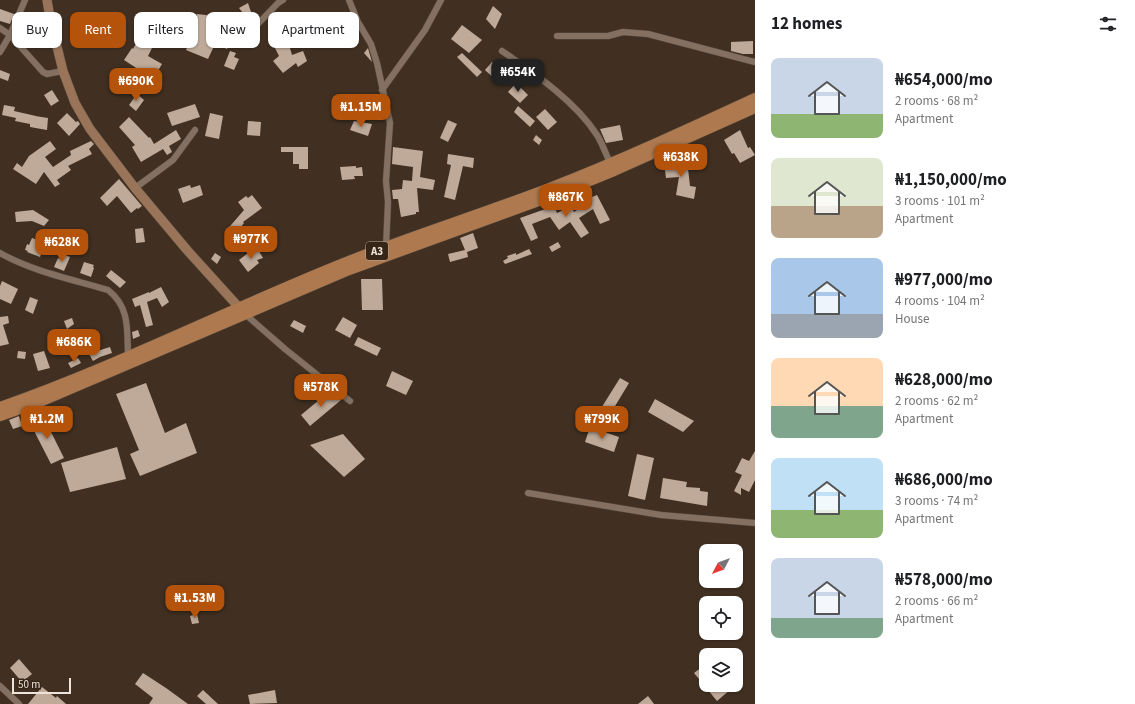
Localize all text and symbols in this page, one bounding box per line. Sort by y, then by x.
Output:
chip: Buy [12,12,62,48]
chip: Rent [70,12,126,48]
chip: Filters [134,12,198,48]
chip: New [206,12,260,48]
chip: Apartment [268,12,359,48]
text: 12 homes [771,12,842,36]
icon: filters [1097,13,1119,35]
pin: ₦654K [490,59,546,93]
text: ₦654K [500,63,536,81]
pin: ₦690K [108,68,164,102]
text: ₦654,000/mo [895,68,993,92]
text: ₦690K [118,72,154,90]
icon: home [803,74,851,122]
text: 2 rooms · 68 m² [895,92,978,110]
pin: ₦1.15M [328,94,394,128]
text: ₦1.15M [340,98,382,116]
text: Apartment [895,110,953,128]
pin: ₦638K [653,144,709,178]
text: ₦638K [663,148,699,166]
text: ₦1,150,000/mo [895,168,1007,192]
icon: home [803,174,851,222]
pin: ₦867K [538,184,594,218]
text: ₦867K [548,188,584,206]
text: 3 rooms · 101 m² [895,192,985,210]
text: Apartment [895,210,953,228]
pin: ₦977K [223,226,279,260]
pin: ₦628K [34,229,90,263]
text: ₦977K [233,230,269,248]
text: ₦628K [44,233,80,251]
road number: A3 [366,242,388,260]
text: ₦977,000/mo [895,268,993,292]
icon: home [803,274,851,322]
text: 4 rooms · 104 m² [895,292,985,310]
text: House [895,310,930,328]
pin: ₦686K [46,329,102,363]
text: ₦686K [56,333,92,351]
text: ₦628,000/mo [895,368,993,392]
pin: ₦578K [293,374,349,408]
icon: home [803,374,851,422]
text: ₦578K [303,378,339,396]
text: 2 rooms · 62 m² [895,392,978,410]
pin: ₦1.2M [19,406,75,440]
pin: ₦799K [574,406,630,440]
text: ₦1.2M [30,410,64,428]
text: ₦799K [584,410,620,428]
text: Apartment [895,410,953,428]
text: ₦686,000/mo [895,468,993,492]
icon: home [803,474,851,522]
text: 3 rooms · 74 m² [895,492,978,510]
text: Apartment [895,510,953,528]
north arrow [699,544,743,588]
map controls [699,544,743,692]
text: ₦578,000/mo [895,568,993,592]
icon: home [803,574,851,622]
pin: ₦1.53M [162,585,228,619]
text: ₦1.53M [174,589,216,607]
text: 2 rooms · 66 m² [895,592,978,610]
button: locate [699,596,743,640]
text: Apartment [895,610,953,628]
button: layers [699,648,743,692]
scale bar [12,676,71,695]
text: 50 m [18,677,40,692]

